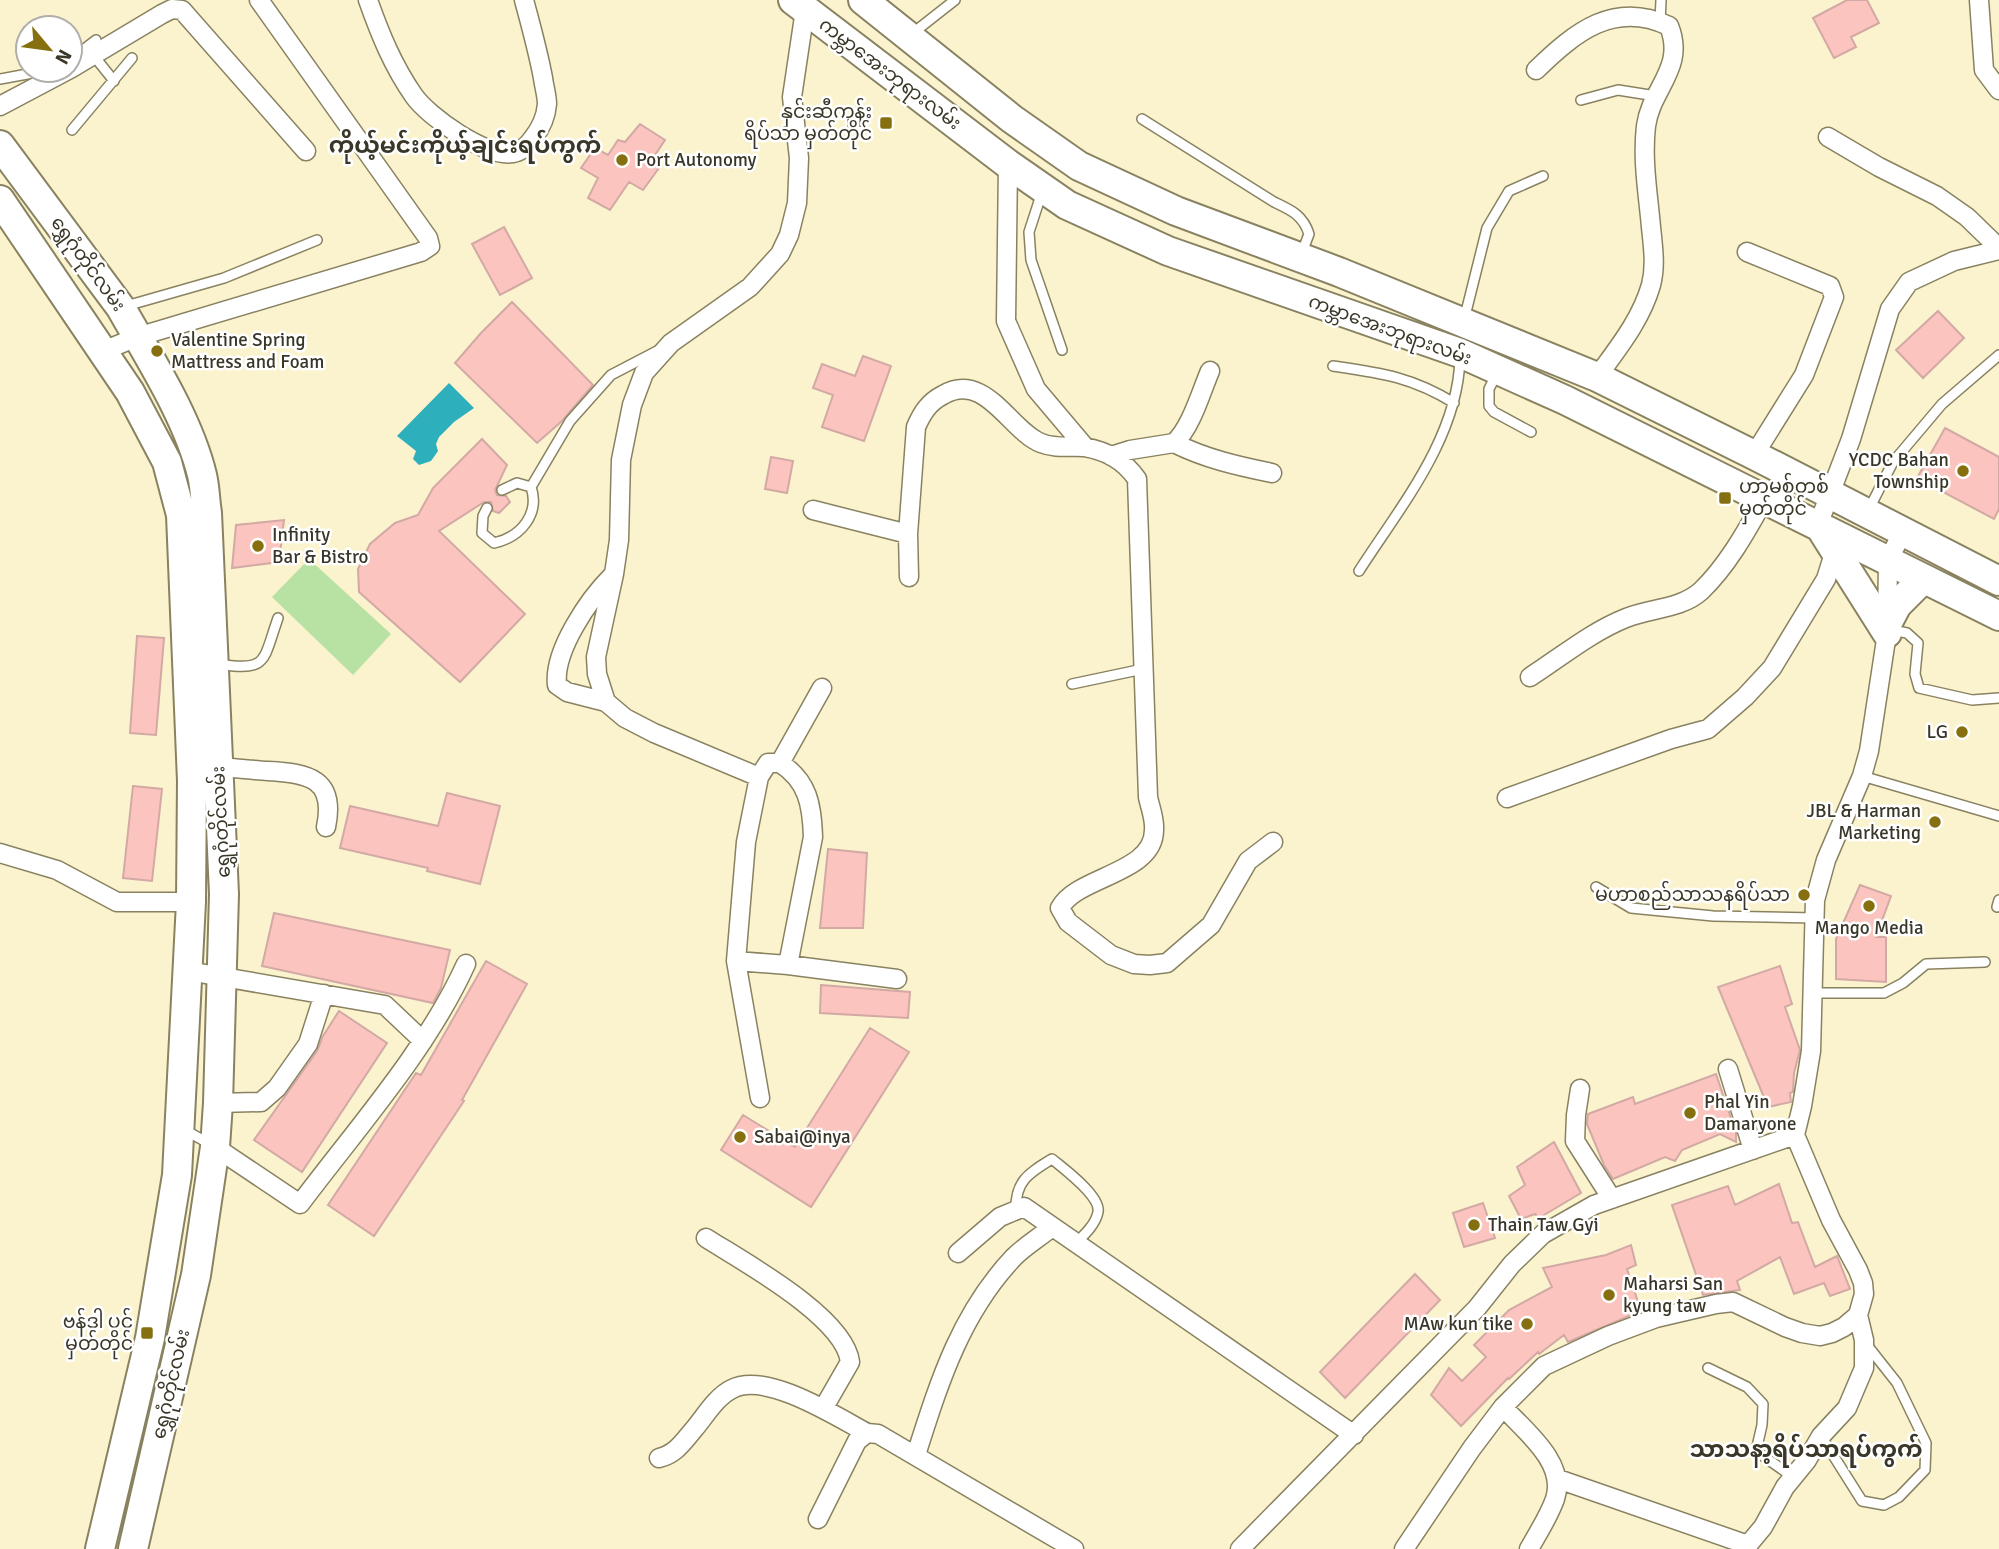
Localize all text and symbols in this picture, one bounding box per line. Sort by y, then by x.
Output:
street label: ကမ္ဘာအေးဘုရားလမ်း [812,10,968,139]
north arrow [14,14,84,84]
text: N [49,45,77,68]
place label: နှင်းဆီကုန်း ရိပ်သာ မှတ်တိုင် [744,97,872,150]
marker: နှင်းဆီကုန်း ရိပ်သာ မှတ်တိုင် [878,115,894,131]
district label: ကိုယ့်မင်းကိုယ့်ချင်းရပ်ကွက် [329,129,601,165]
place label: Port Autonomy [636,148,757,172]
marker: Port Autonomy [614,152,630,168]
street label: ရွှေဂုံတိုင်လမ်း [42,210,133,319]
street label: ကမ္ဘာအေးဘုရားလမ်း [1304,287,1476,374]
place label: Valentine Spring Mattress and Foam [171,328,324,374]
marker: Valentine Spring Mattress and Foam [149,343,165,359]
place label: YCDC Bahan Township [1849,448,1949,494]
marker: YCDC Bahan Township [1955,463,1971,479]
place label: ဟာမစ်တစ် မှတ်တိုင် [1739,472,1829,525]
marker: ဟာမစ်တစ် မှတ်တိုင် [1717,490,1733,506]
place label: Infinity Bar & Bistro [272,523,369,569]
marker: Infinity Bar & Bistro [250,538,266,554]
place label: LG [1926,720,1948,744]
marker: LG [1954,724,1970,740]
street label: ရွှေဂုံတိုင်လမ်း [203,765,240,879]
place label: JBL & Harman Marketing [1806,799,1921,845]
marker: JBL & Harman Marketing [1927,814,1943,830]
place label: မဟာစည်သာသနရိပ်သာ [1595,880,1790,910]
marker: မဟာစည်သာသနရိပ်သာ [1796,887,1812,903]
marker: Mango Media [1861,898,1877,914]
place label: Mango Media [1814,916,1924,940]
place label: Phal Yin Damaryone [1704,1090,1796,1136]
marker: Phal Yin Damaryone [1682,1105,1698,1121]
place label: Sabai@inya [754,1125,851,1149]
marker: Sabai@inya [732,1129,748,1145]
place label: Thain Taw Gyi [1488,1213,1599,1237]
marker: Thain Taw Gyi [1466,1217,1482,1233]
place label: Maharsi San kyung taw [1623,1272,1723,1318]
marker: Maharsi San kyung taw [1601,1287,1617,1303]
place label: ဗန်ဒါ ပင် မှတ်တိုင် [63,1307,133,1360]
place label: MAw kun tike [1404,1312,1513,1336]
marker: MAw kun tike [1519,1316,1535,1332]
marker: ဗန်ဒါ ပင် မှတ်တိုင် [139,1325,155,1341]
street label: ရွှေဂုံတိုင်လမ်း [144,1326,199,1442]
district label: သာသနာ့ရိပ်သာရပ်ကွက် [1689,1433,1923,1468]

